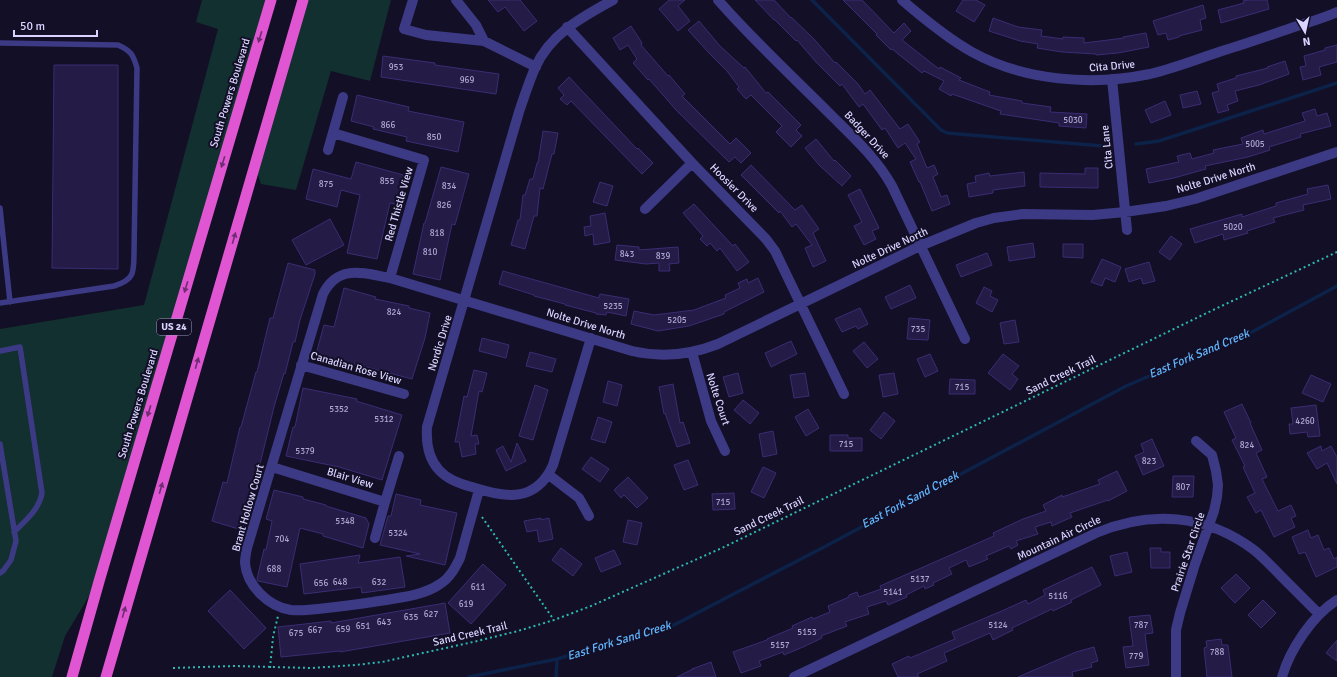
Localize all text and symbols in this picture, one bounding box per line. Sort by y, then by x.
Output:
scale bar [14,12,97,38]
north arrow [1285,12,1325,52]
text: 50 m [20,19,45,34]
one-way arrow [257,32,263,44]
text: N [1302,34,1311,48]
street label: South Powers Boulevard [207,37,253,149]
street label: Cita Drive [1089,58,1135,74]
house number: 953 [389,62,403,73]
house number: 969 [460,75,474,86]
street label: Badger Drive [842,108,892,162]
house number: 5030 [1063,115,1083,126]
house number: 866 [381,120,395,131]
street label: Cita Lane [1098,124,1116,170]
house number: 850 [427,132,441,143]
house number: 5005 [1245,139,1265,150]
one-way arrow [220,156,226,168]
street label: Nolte Drive North [1175,160,1257,196]
street label: Hoosier Drive [707,161,761,215]
street label: Red Thistle View [382,165,416,243]
house number: 855 [380,176,394,187]
house number: 875 [319,179,333,190]
house number: 834 [442,181,456,192]
house number: 826 [437,200,451,211]
house number: 5020 [1223,222,1243,233]
street label: Nolte Drive North [850,225,930,271]
house number: 818 [430,228,444,239]
one-way arrow [231,232,237,244]
house number: 810 [423,247,437,258]
house number: 843 [620,249,634,260]
house number: 839 [656,251,670,262]
one-way arrow [183,281,189,293]
house number: 5235 [603,301,623,312]
street label: Nolte Drive North [545,306,627,342]
house number: 824 [387,307,401,318]
street label: Nordic Drive [425,313,455,373]
house number: 5205 [667,315,687,326]
road number: US 24 [157,319,191,335]
house number: 735 [911,324,925,335]
water label: East Fork Sand Creek [1146,326,1252,382]
street label: South Powers Boulevard [115,348,161,460]
street label: Canadian Rose View [309,349,403,387]
street label: Sand Creek Trail [1024,352,1098,398]
one-way arrow [194,357,200,369]
street label: Nolte Court [703,371,733,427]
house number: 715 [955,382,969,393]
house number: 5352 [329,404,349,415]
one-way arrow [146,406,152,418]
house number: 5312 [374,414,394,425]
house number: 4260 [1295,416,1315,427]
house number: 715 [839,439,853,450]
house number: 824 [1240,440,1254,451]
house number: 5379 [295,446,315,457]
house number: 823 [1142,456,1156,467]
street label: Brant Hollow Court [229,463,267,553]
street label: Blair View [325,465,375,491]
water label: East Fork Sand Creek [859,468,962,532]
one-way arrow [158,481,164,493]
house number: 807 [1176,482,1190,493]
street label: Sand Creek Trail [732,493,806,539]
house number: 715 [716,497,730,508]
street label: Prairie Star Circle [1168,511,1208,593]
street label: Mountain Air Circle [1015,513,1103,563]
house number: 5348 [335,516,355,527]
house number: 5324 [388,528,408,539]
house number: 704 [275,534,289,545]
house number: 688 [267,564,281,575]
house number: 5137 [910,574,930,585]
house number: 648 [333,577,347,588]
house number: 632 [372,577,386,588]
house number: 656 [314,578,328,589]
house number: 611 [471,582,485,593]
house number: 5141 [883,587,903,598]
house number: 5116 [1048,591,1068,602]
house number: 619 [459,599,473,610]
one-way arrow [122,606,128,619]
house number: 627 [424,609,438,620]
house number: 635 [404,612,418,623]
house number: 643 [377,617,391,628]
water label: East Fork Sand Creek [565,618,674,664]
street label: Sand Creek Trail [431,619,509,649]
house number: 5124 [988,620,1008,631]
house number: 787 [1134,620,1148,631]
house number: 651 [356,621,370,632]
house number: 659 [336,624,350,635]
house number: 667 [308,625,322,636]
house number: 5153 [797,627,817,638]
house number: 675 [289,628,303,639]
house number: 5157 [770,640,790,651]
house number: 788 [1210,647,1224,658]
house number: 779 [1129,651,1143,662]

